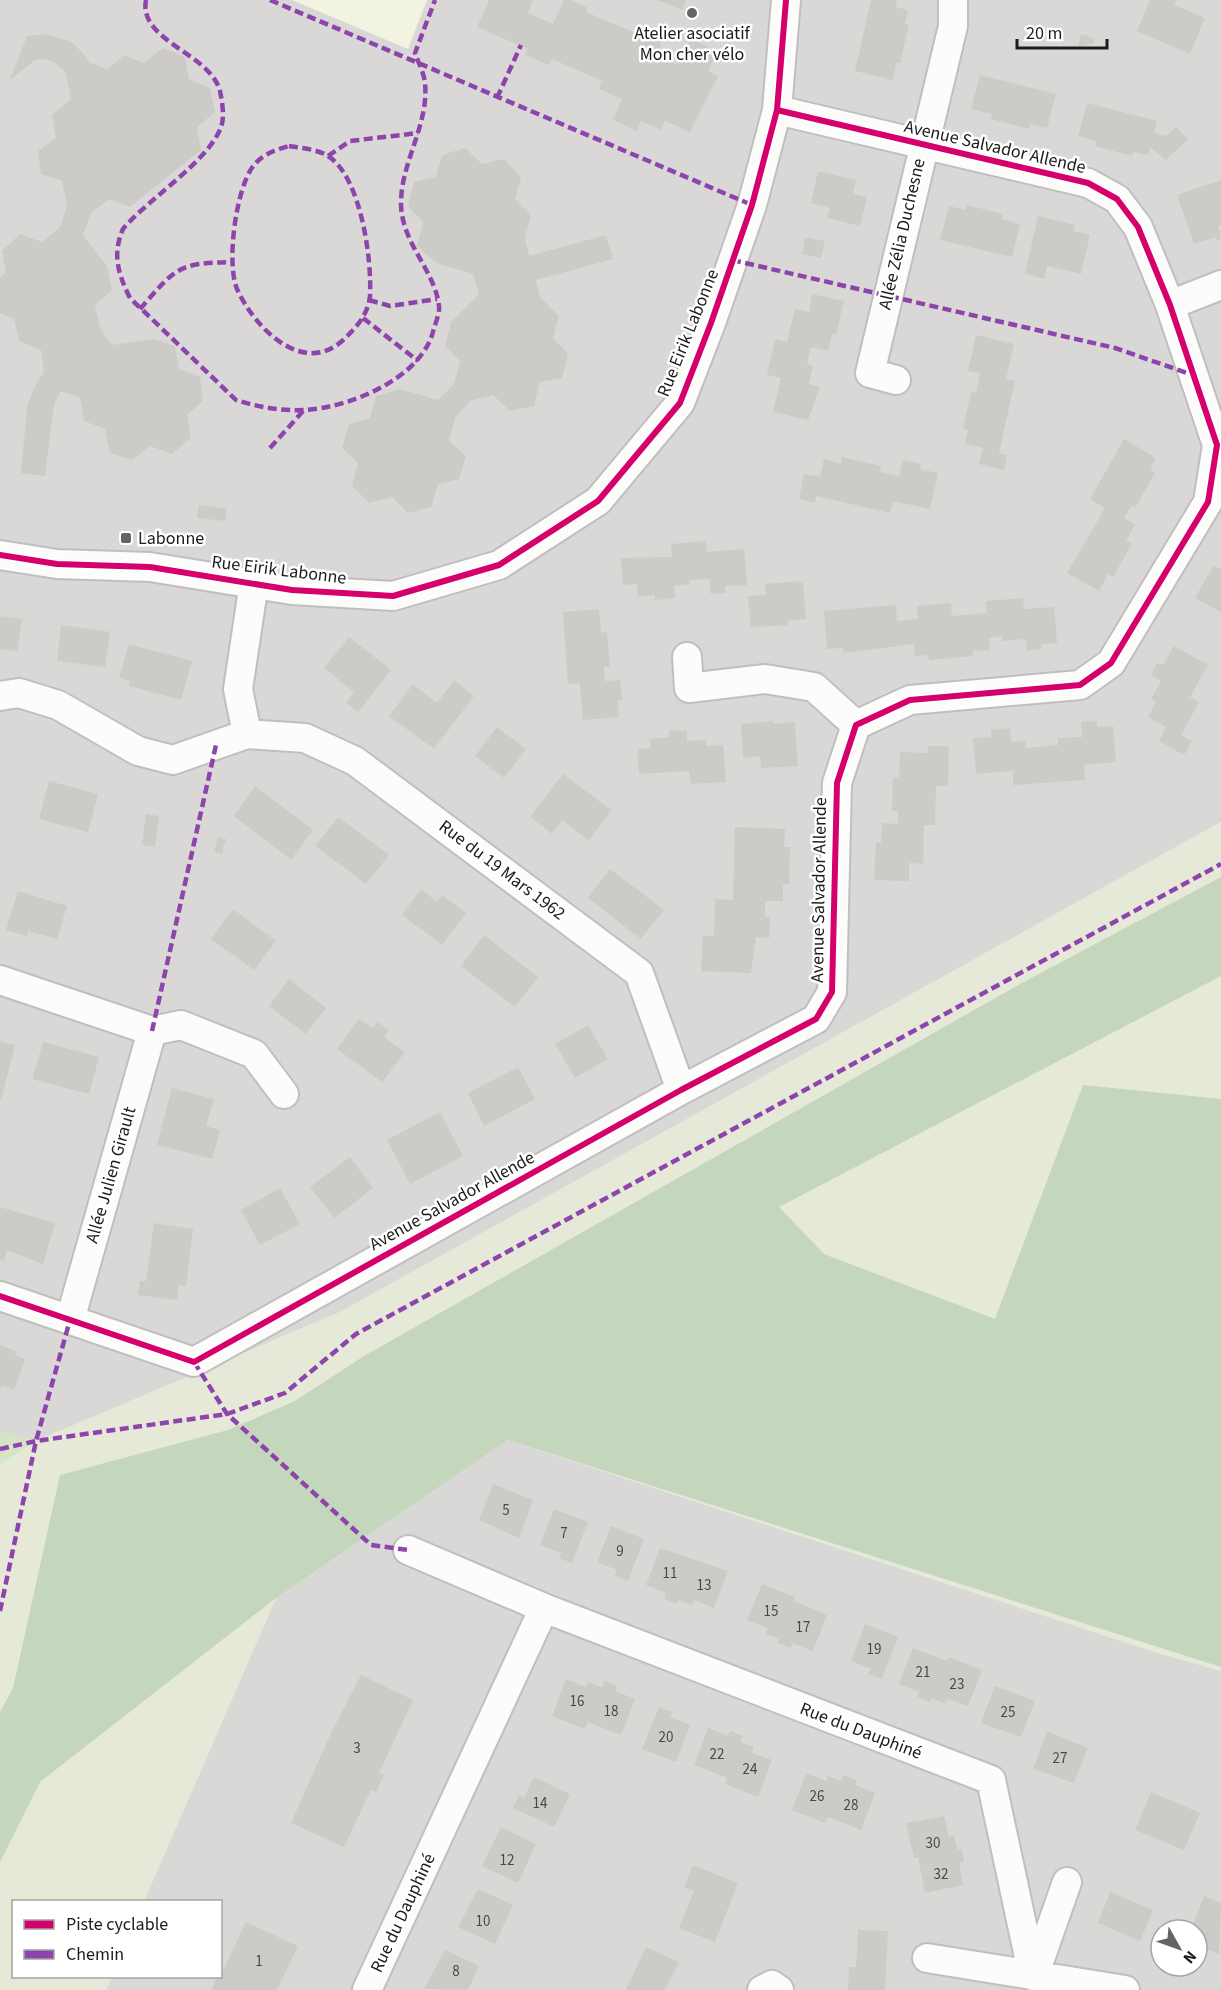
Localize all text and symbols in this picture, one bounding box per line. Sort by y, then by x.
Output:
marker: Atelier asociatif Mon cher vélo [685,6,699,20]
scale bar [1017,12,1107,50]
place label: Atelier asociatif Mon cher vélo [634,21,751,67]
text: 20 m [1026,21,1062,46]
street label: Avenue Salvador Allende [902,114,1088,180]
street label: Allée Zélia Duchesne [872,156,932,312]
street label: Rue Eirik Labonne [651,265,725,401]
place label: Labonne [138,526,204,551]
marker: Labonne [119,531,133,545]
street label: Rue Eirik Labonne [210,549,348,591]
street label: Avenue Salvador Allende [805,797,833,983]
street label: Rue du 19 Mars 1962 [434,814,571,926]
street label: Allée Julien Girault [80,1104,142,1246]
street label: Avenue Salvador Allende [365,1145,539,1257]
house number: 5 [502,1500,510,1521]
house number: 7 [560,1523,568,1544]
house number: 9 [616,1541,624,1562]
house number: 11 [663,1563,677,1584]
house number: 13 [697,1575,711,1596]
house number: 15 [764,1601,778,1622]
house number: 17 [796,1617,810,1638]
house number: 19 [867,1639,881,1660]
house number: 21 [916,1662,930,1683]
house number: 23 [950,1674,964,1695]
house number: 16 [570,1691,584,1712]
street label: Rue du Dauphiné [796,1696,926,1766]
house number: 18 [604,1701,618,1722]
house number: 25 [1001,1702,1015,1723]
house number: 20 [659,1727,673,1748]
house number: 3 [353,1738,361,1759]
house number: 22 [710,1744,724,1765]
house number: 27 [1053,1748,1067,1769]
house number: 24 [743,1759,758,1780]
house number: 26 [810,1786,824,1807]
house number: 14 [533,1793,548,1814]
house number: 28 [844,1795,858,1816]
house number: 30 [926,1833,940,1854]
street label: Rue du Dauphiné [364,1849,442,1977]
house number: 12 [500,1850,514,1871]
house number: 32 [934,1864,948,1885]
legend [12,1900,222,1978]
house number: 10 [476,1911,490,1932]
text: Piste cyclable [66,1912,168,1937]
north arrow [1149,1918,1209,1978]
text: Chemin [66,1942,124,1967]
text: N [1178,1946,1202,1968]
house number: 1 [255,1951,263,1972]
house number: 8 [452,1961,460,1982]

